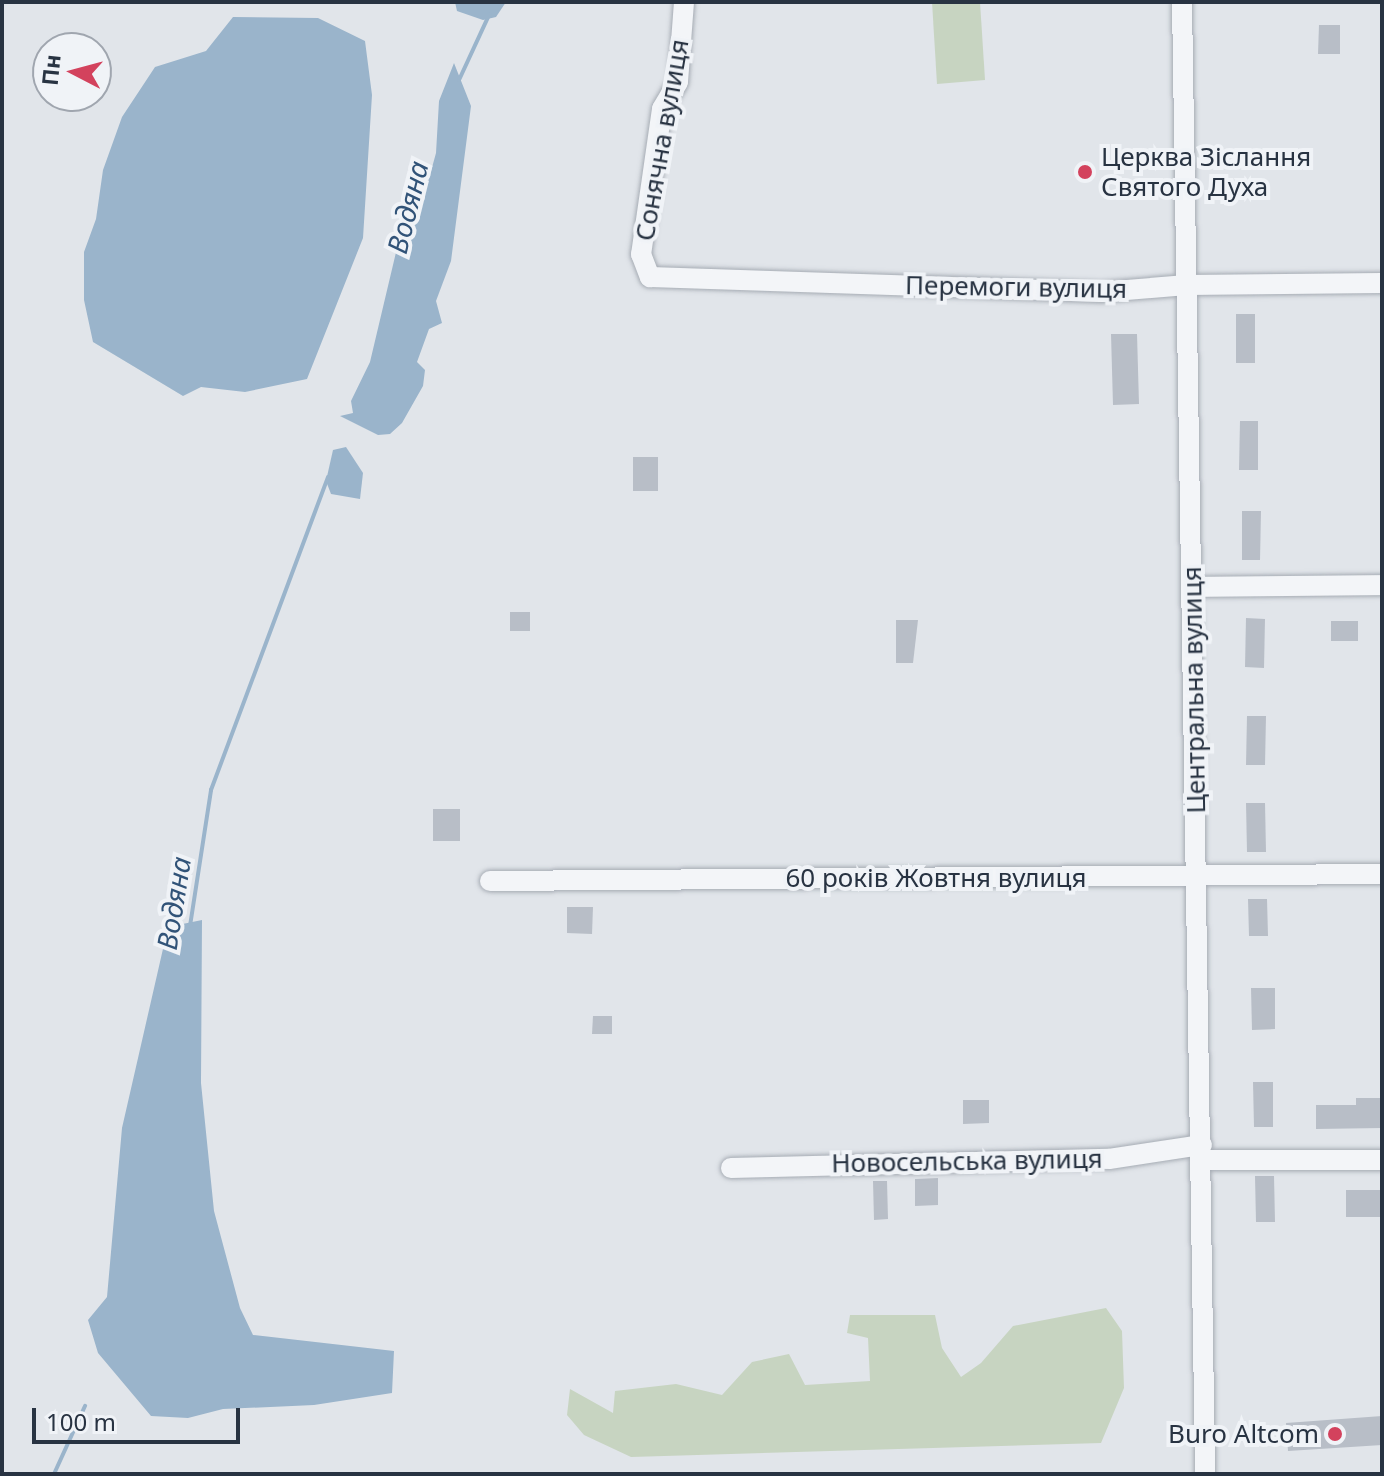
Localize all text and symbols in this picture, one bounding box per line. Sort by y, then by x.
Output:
north arrow [32,32,112,112]
street label: Сонячна вулиця [629,37,695,243]
text: Пн [34,53,67,87]
place label: Церква Зіслання Святого Духа [1101,141,1311,202]
water label: Водяна [379,157,435,257]
marker: Церква Зіслання Святого Духа [1076,163,1094,181]
street label: Перемоги вулиця [905,269,1127,305]
street label: Центральна вулиця [1176,566,1212,814]
water label: Водяна [149,854,197,952]
street label: 60 років Жовтня вулиця [785,862,1087,894]
street label: Новосельська вулиця [831,1143,1103,1179]
scale bar [36,1392,244,1442]
text: 100 m [46,1405,116,1438]
place label: Buro Altcom [1168,1418,1319,1450]
marker: Buro Altcom [1326,1425,1344,1443]

